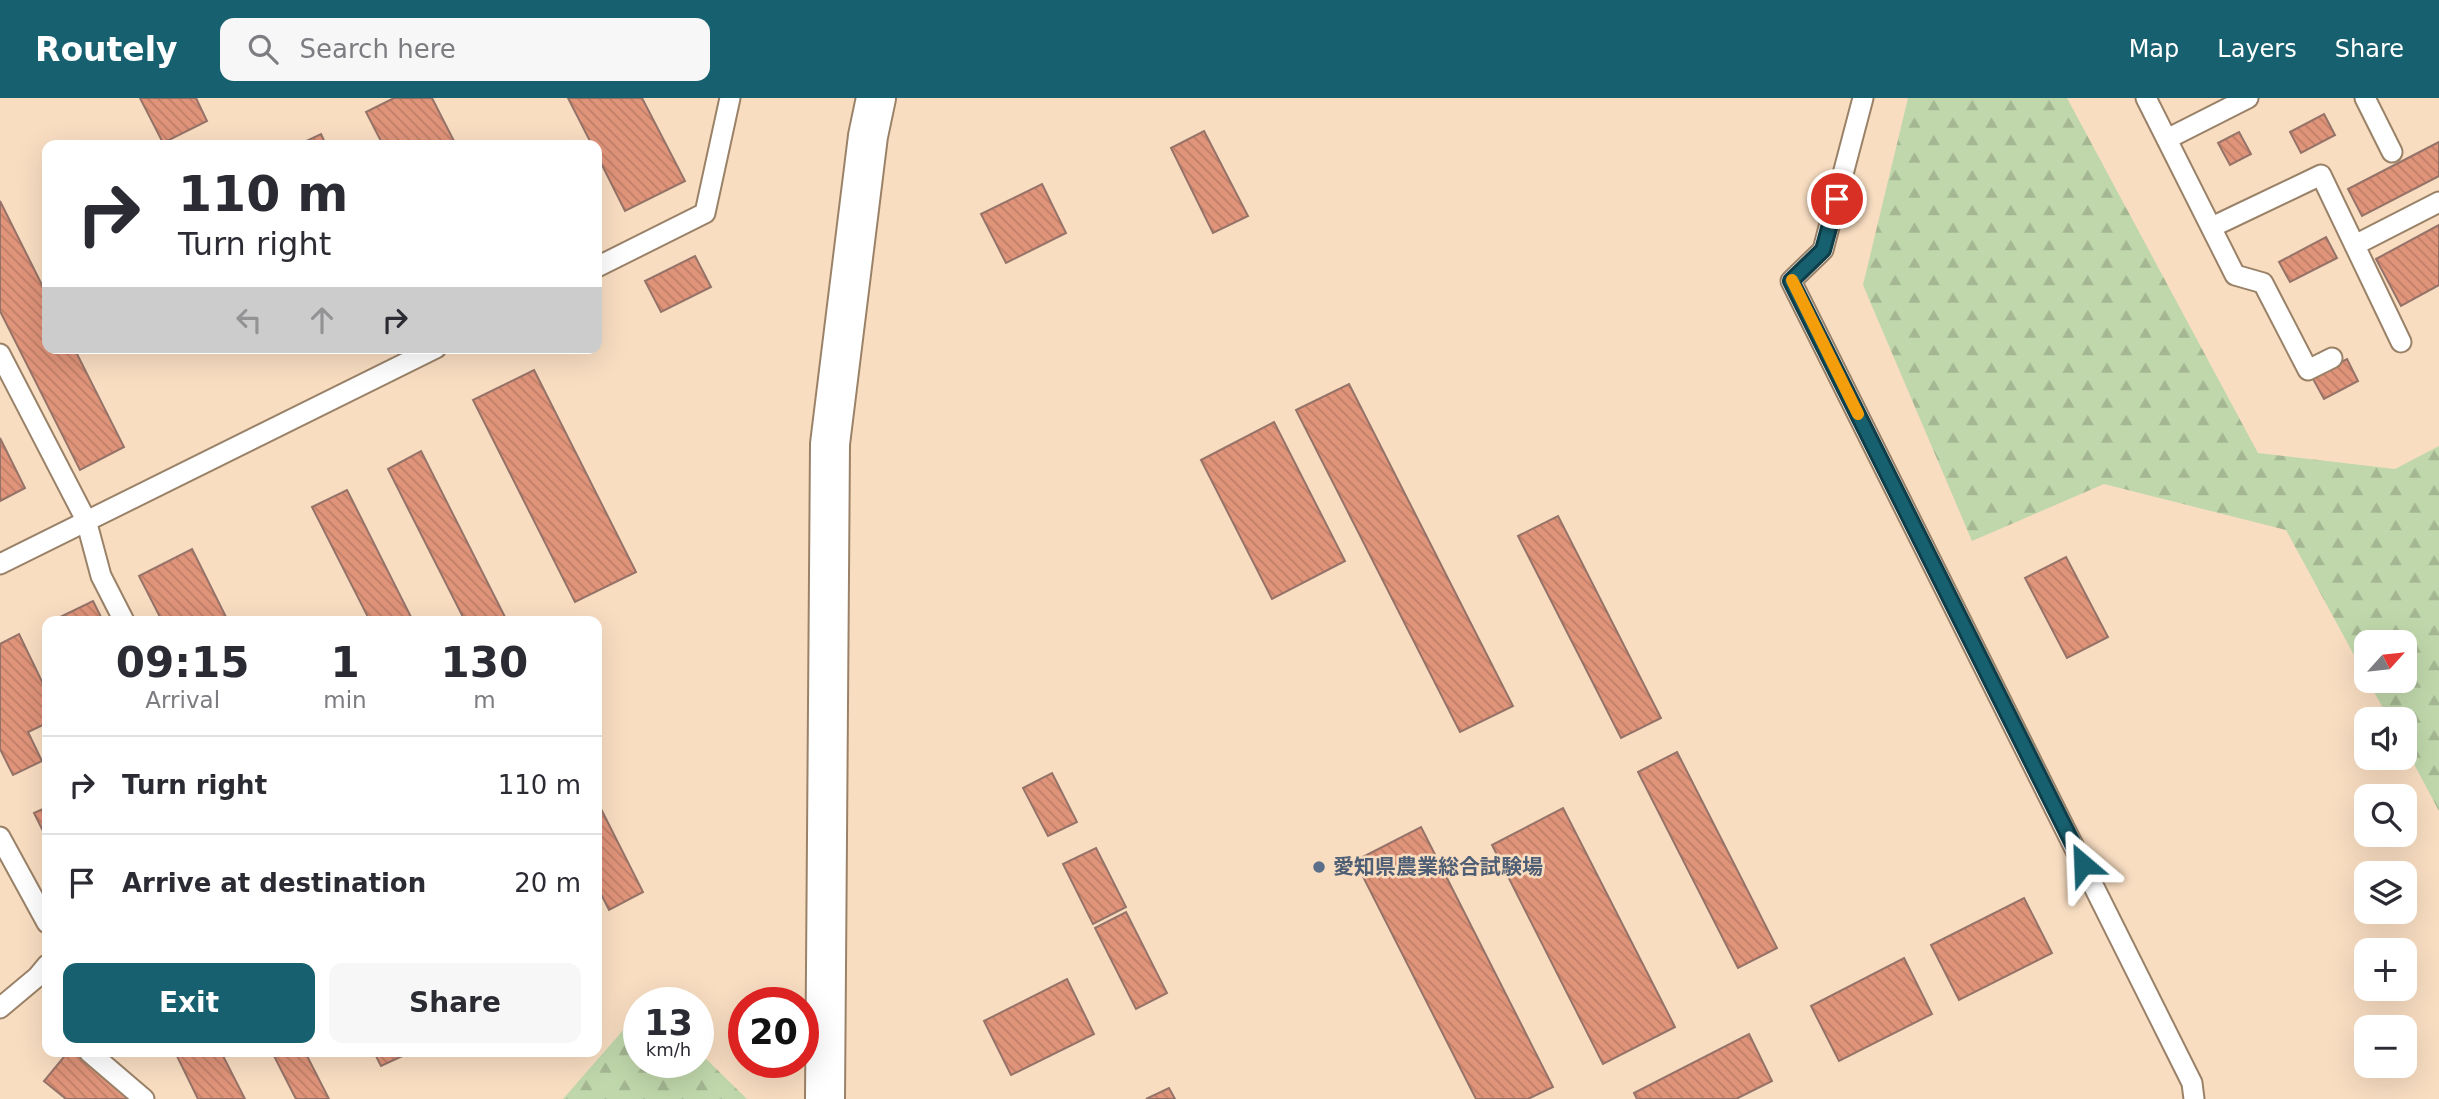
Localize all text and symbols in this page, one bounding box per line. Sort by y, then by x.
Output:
search box [220,18,710,81]
text: Routely [35,30,178,69]
icon: search [244,30,282,68]
text: Search here [300,34,456,64]
text: Map [2129,35,2179,63]
text: Layers [2217,35,2297,63]
text: Share [2335,35,2404,63]
text: 110 m [178,166,348,223]
icon: right [63,168,154,259]
pin [1807,169,1867,229]
icon: arrive [1818,180,1856,218]
text: Turn right [178,225,331,263]
icon: left [230,301,268,339]
icon: ahead [303,301,341,339]
icon: right [376,301,414,339]
north arrow [2354,630,2417,693]
map controls [2354,630,2417,1078]
text: 09:15 [116,638,250,687]
text: 1 [330,638,360,687]
text: 130 [441,638,528,687]
text: Arrival [145,687,220,713]
text: min [323,687,367,713]
text: m [473,687,496,713]
button: sound [2354,707,2417,770]
icon: right [63,766,101,804]
text: Turn right [122,770,267,800]
text: 110 m [498,770,581,800]
button: search [2354,784,2417,847]
position arrow [2046,827,2120,901]
place label: 愛知県農業総合試験場 [1333,855,1543,879]
marker: 愛知県農業総合試験場 [1311,859,1327,875]
button: layers [2354,861,2417,924]
icon: arrive [63,864,101,902]
text: Arrive at destination [122,868,426,898]
text: 20 m [514,868,581,898]
button: + [2354,938,2417,1001]
button: Exit [63,963,315,1043]
button: Share [329,963,581,1043]
speed limit sign: 20 [728,987,819,1078]
text: 13 [644,1003,693,1043]
button: − [2354,1015,2417,1078]
text: km/h [646,1039,691,1060]

